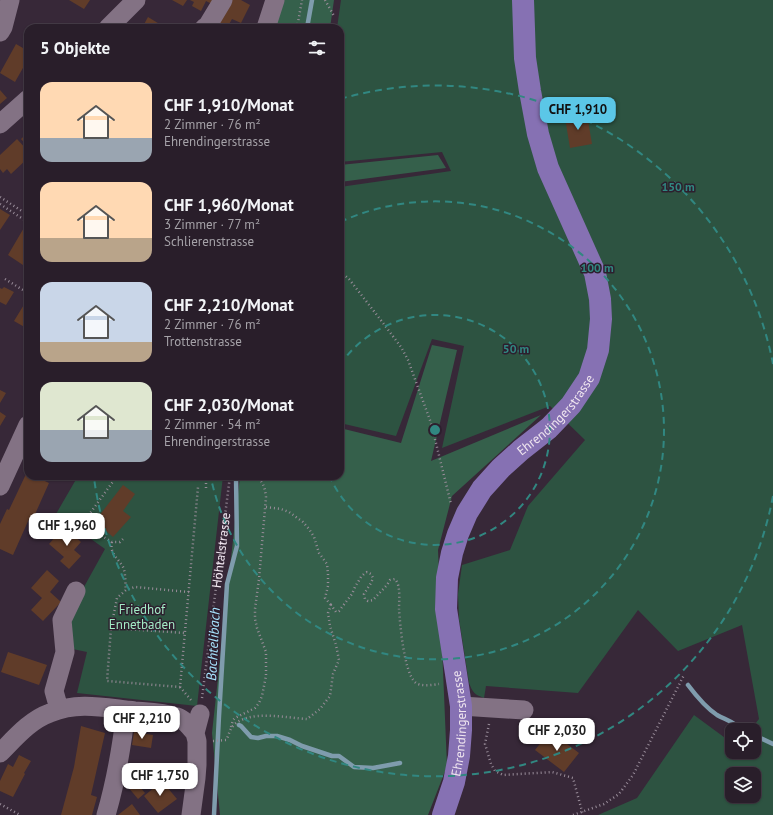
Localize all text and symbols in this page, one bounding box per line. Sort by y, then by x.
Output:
text: 5 Objekte [40,37,110,59]
icon: filters [306,37,328,59]
text: CHF 1,910/Monat [164,94,294,116]
pin: CHF 1,910 [532,97,624,131]
icon: home [72,98,120,146]
text: CHF 1,910 [549,101,607,118]
text: 2 Zimmer · 76 m² [164,116,261,133]
text: Ehrendingerstrasse [164,133,270,150]
text: 150 m [661,179,695,194]
text: CHF 1,960/Monat [164,194,294,216]
icon: home [72,198,120,246]
text: 3 Zimmer · 77 m² [164,216,260,233]
text: Schlierenstrasse [164,233,254,250]
text: 100 m [580,260,614,275]
text: CHF 2,210/Monat [164,294,294,316]
icon: home [72,298,120,346]
text: 2 Zimmer · 76 m² [164,316,261,333]
text: Trottenstrasse [164,333,242,350]
text: 50 m [503,341,529,356]
street label: Ehrendingerstrasse [513,371,598,459]
text: CHF 2,030/Monat [164,394,294,416]
icon: home [72,398,120,446]
text: 2 Zimmer · 54 m² [164,416,261,433]
centre of rings [428,423,442,437]
text: Ehrendingerstrasse [164,433,270,450]
street label: Höhtalstrasse [208,512,234,589]
pin: CHF 1,960 [21,513,113,547]
text: CHF 1,960 [38,517,96,534]
park label: Friedhof Ennetbaden [109,601,175,633]
water label: Bachtelibach [202,607,224,681]
street label: Ehrendingerstrasse [447,669,470,778]
pin: CHF 2,210 [96,706,188,740]
text: CHF 2,210 [113,710,171,727]
pin: CHF 2,030 [511,718,603,752]
text: CHF 2,030 [528,722,586,739]
map controls [725,723,761,803]
button: locate [725,723,761,759]
pin: CHF 1,750 [114,763,206,797]
text: CHF 1,750 [131,767,189,784]
button: layers [725,767,761,803]

